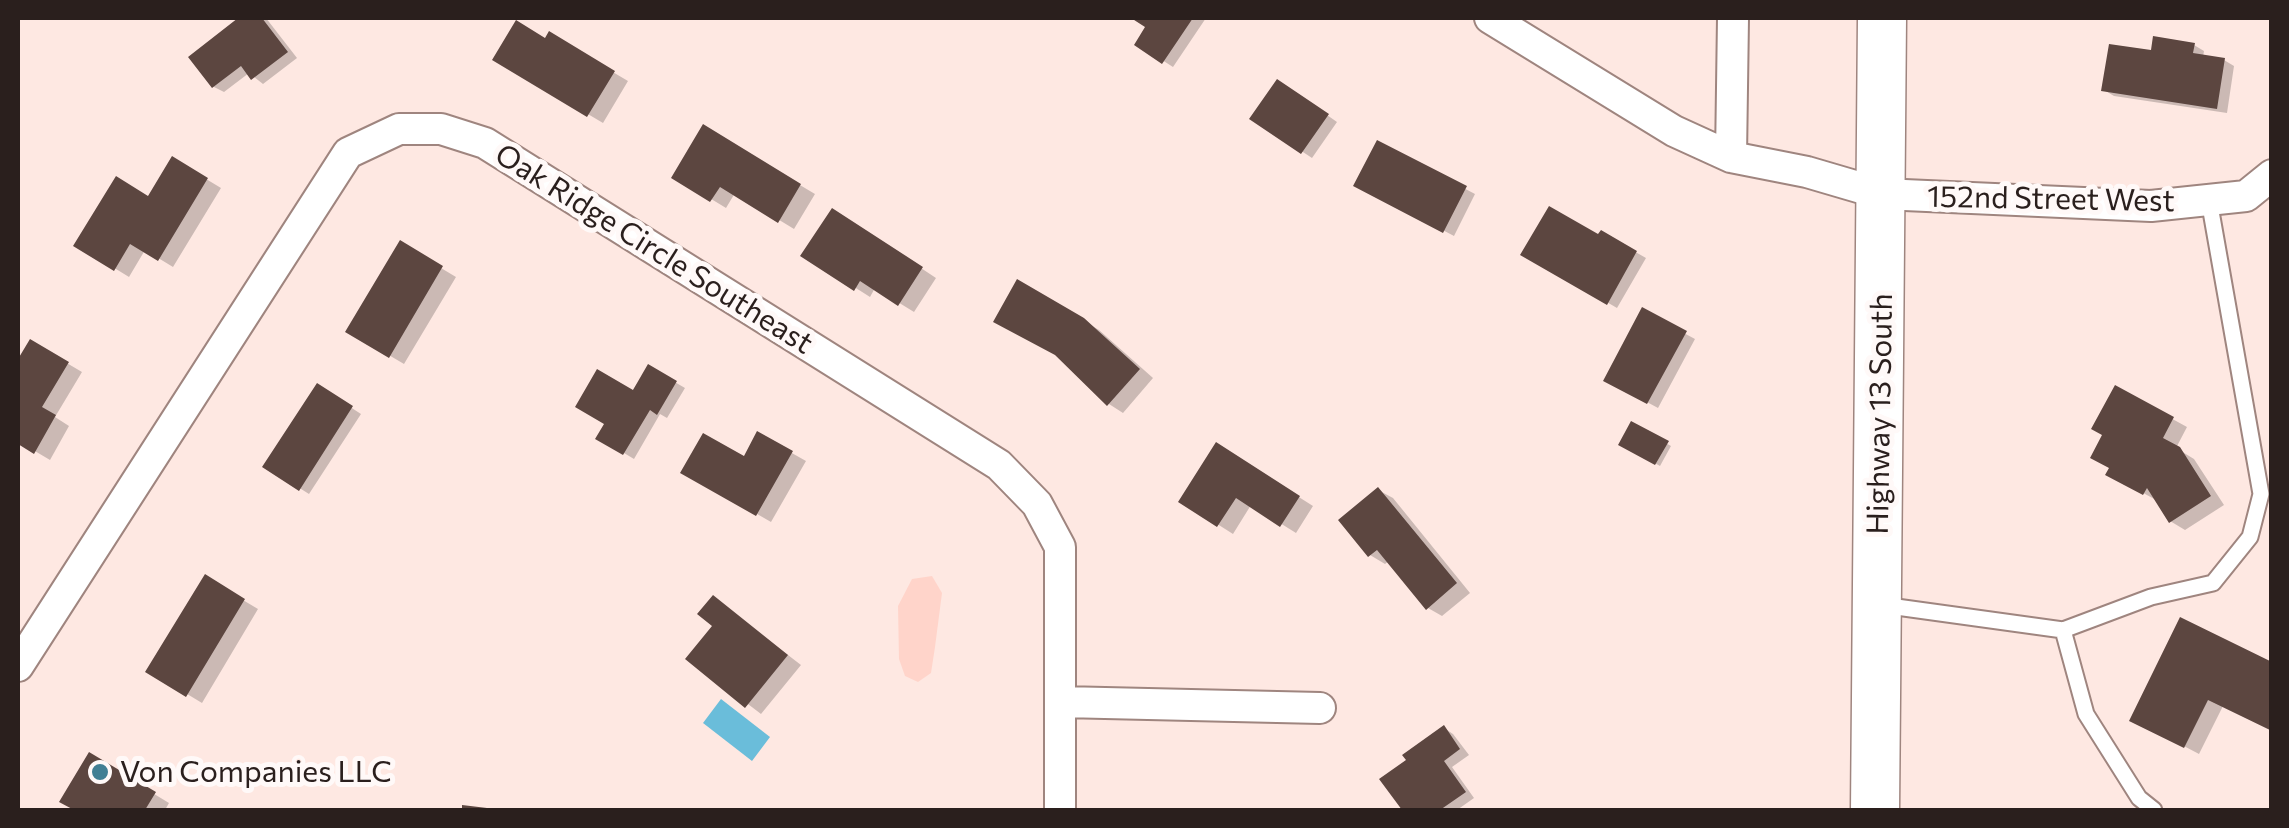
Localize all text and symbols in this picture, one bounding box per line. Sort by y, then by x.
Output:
street label: Oak Ridge Circle Southeast [489,136,819,362]
street label: 152nd Street West [1927,179,2175,219]
street label: Highway 13 South [1860,293,1900,535]
place label: Von Companies LLC [120,754,392,790]
marker: Von Companies LLC [89,761,111,783]

